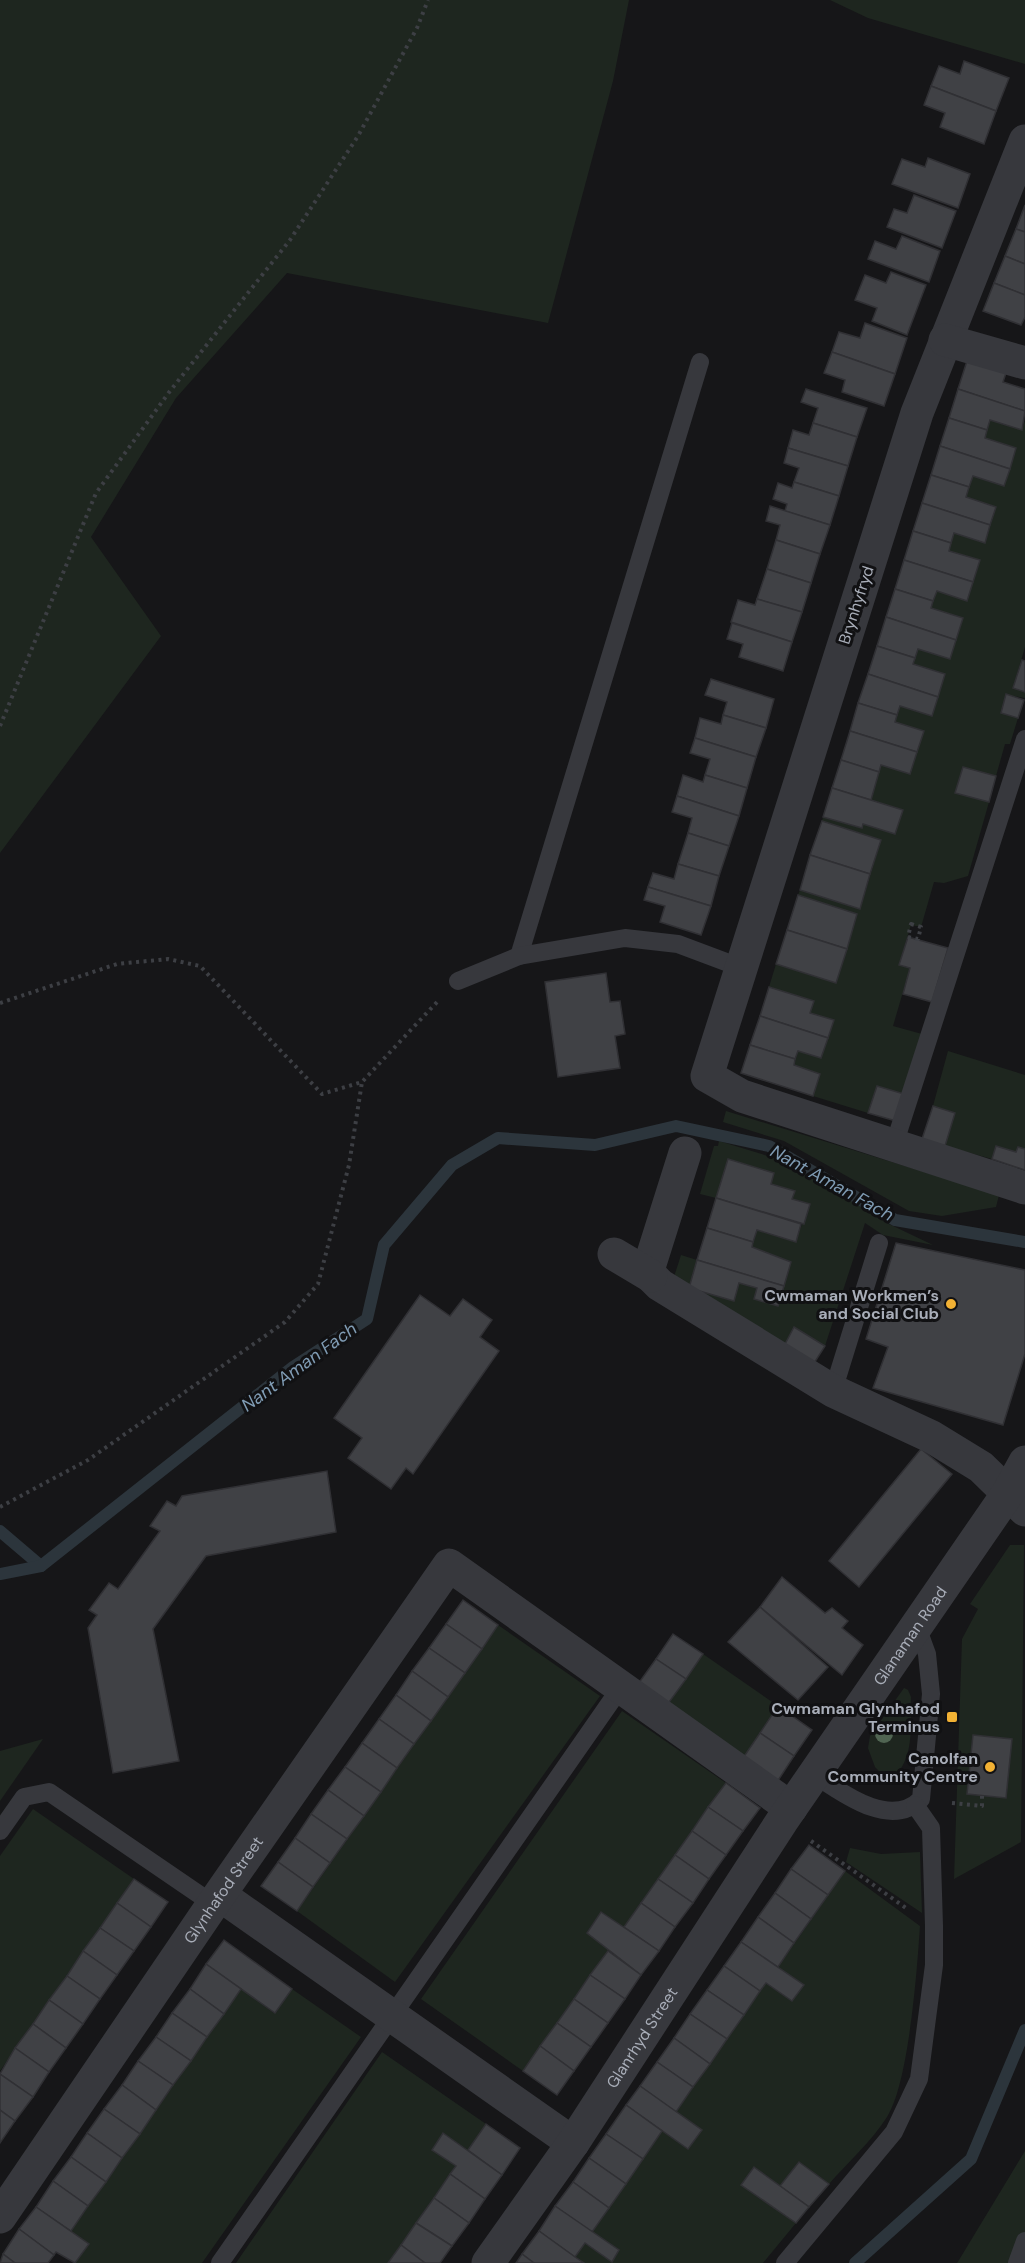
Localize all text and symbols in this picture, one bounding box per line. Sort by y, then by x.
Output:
street label: Brynhyfryd [833,563,879,647]
water label: Nant Aman Fach [766,1139,898,1227]
place label: Cwmaman Workmen’s and Social Club [764,1285,939,1324]
marker: Cwmaman Workmen’s and Social Club [944,1297,958,1311]
water label: Nant Aman Fach [236,1317,362,1417]
street label: Glanaman Road [868,1582,951,1689]
place label: Cwmaman Glynhafod Terminus [771,1698,940,1737]
marker: Cwmaman Glynhafod Terminus [945,1710,959,1724]
place label: Canolfan Community Centre [828,1748,978,1787]
marker: Canolfan Community Centre [983,1760,997,1774]
street label: Glynhafod Street [179,1832,268,1948]
street label: Glanrhyd Street [601,1983,682,2092]

